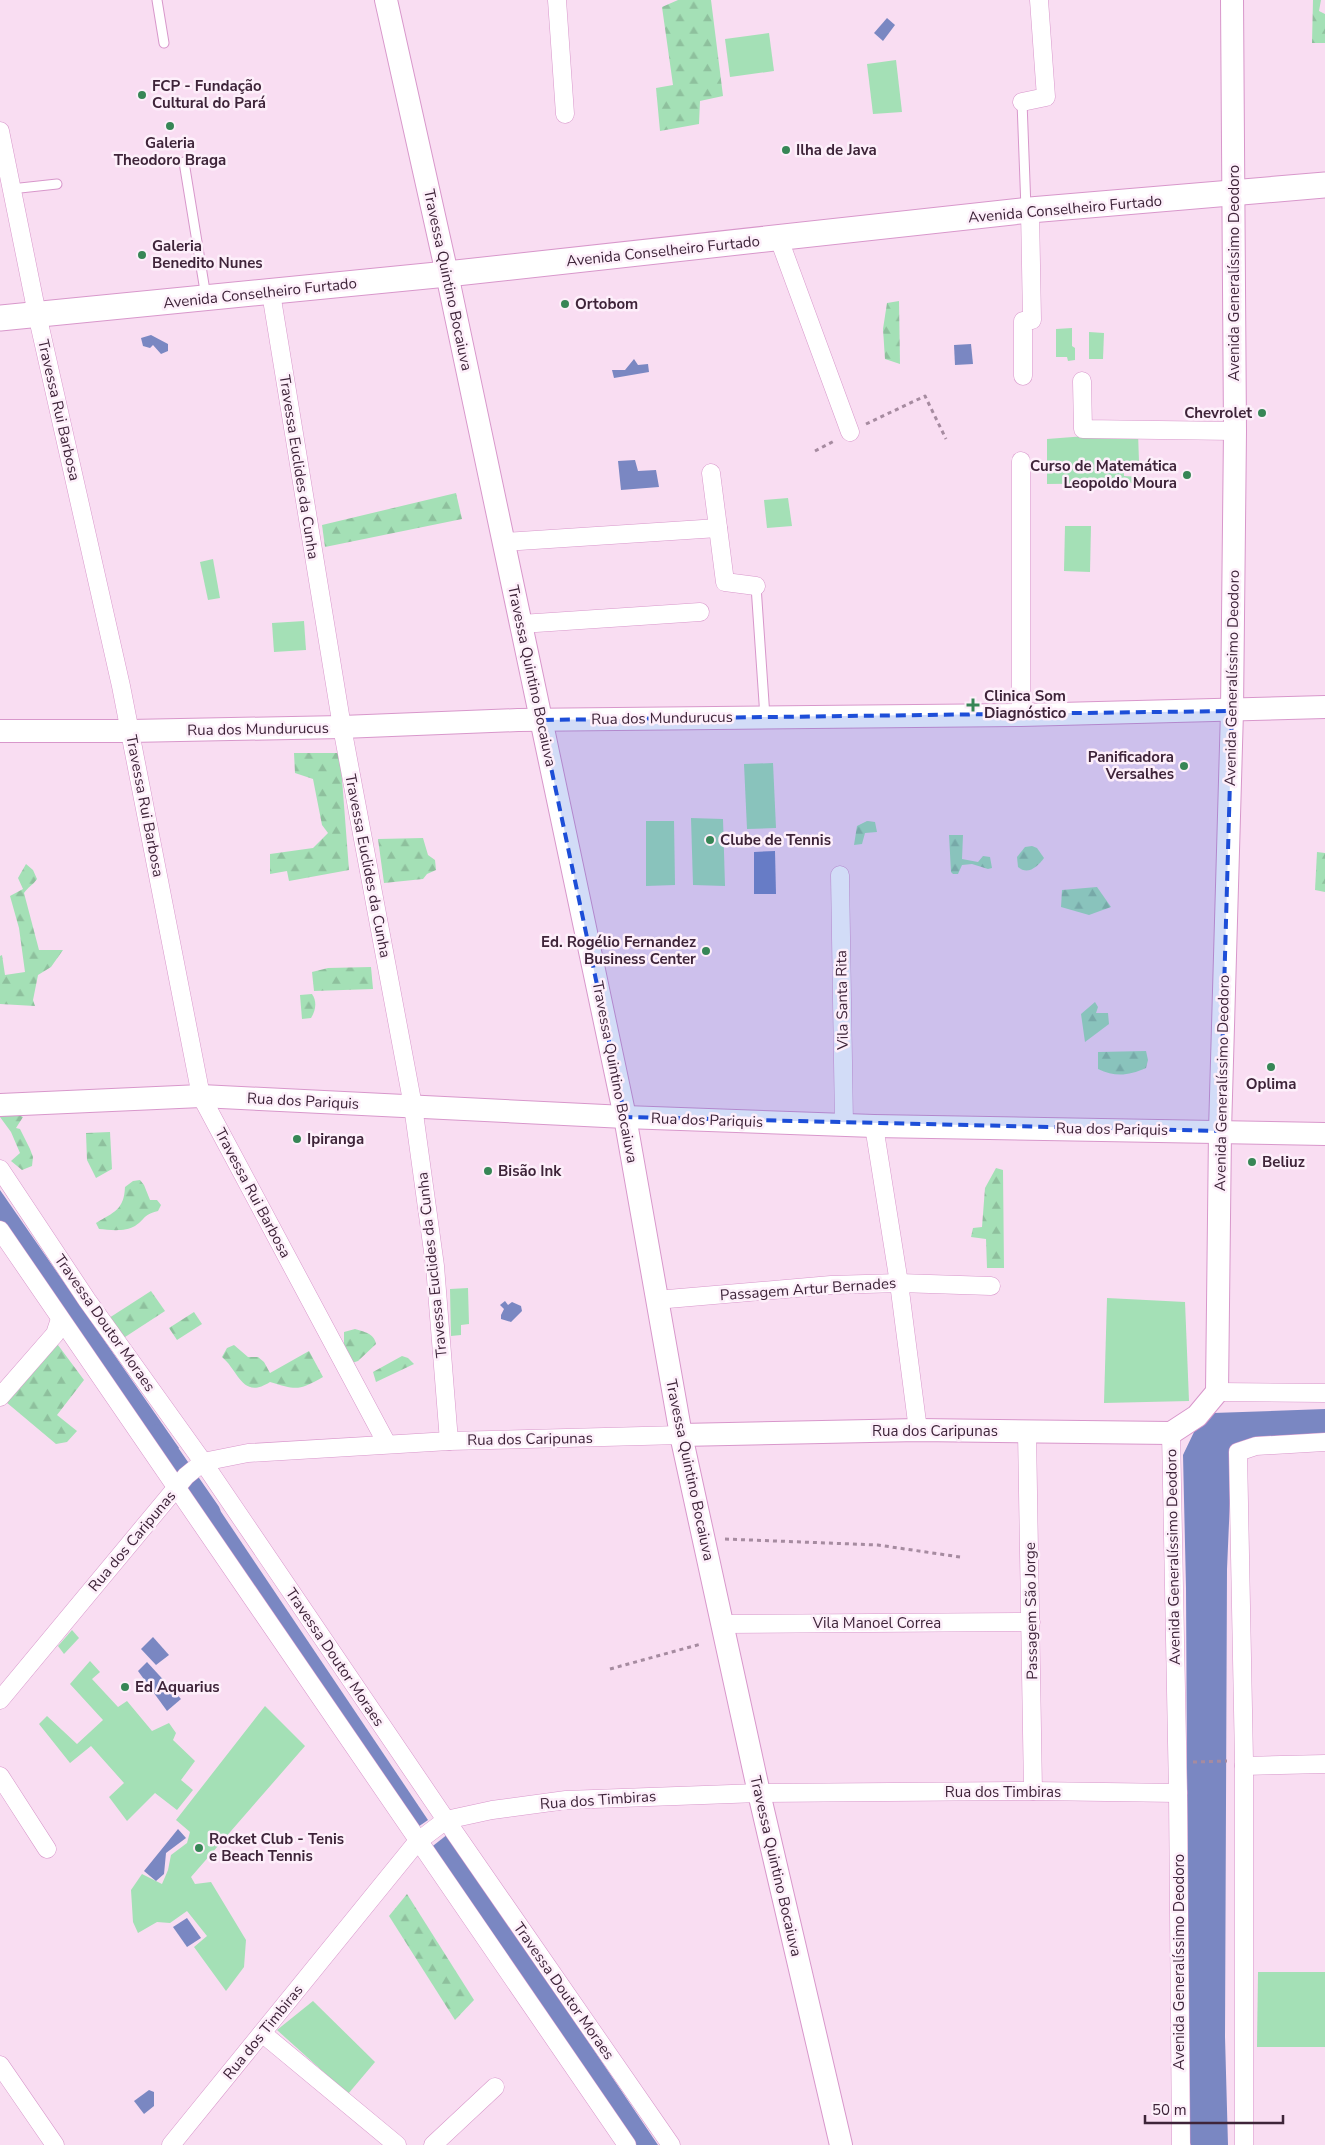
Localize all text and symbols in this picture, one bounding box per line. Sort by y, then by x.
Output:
place label: FCP - Fundação Cultural do Pará [152,76,266,113]
marker: FCP - Fundação Cultural do Pará [136,89,148,101]
marker: Galeria Theodoro Braga [164,120,176,132]
place label: Galeria Theodoro Braga [114,133,226,170]
place label: Ilha de Java [796,140,877,160]
marker: Ilha de Java [780,144,792,156]
street label: Avenida Generalíssimo Deodoro [1224,165,1244,381]
street label: Travessa Quintino Bocaiuva [419,187,477,373]
street label: Avenida Conselheiro Furtado [967,191,1163,227]
street label: Avenida Conselheiro Furtado [565,231,761,271]
place label: Galeria Benedito Nunes [152,236,263,273]
marker: Galeria Benedito Nunes [136,249,148,261]
street label: Avenida Conselheiro Furtado [162,273,358,313]
place label: Ortobom [575,294,638,314]
marker: Ortobom [559,298,571,310]
street label: Travessa Rui Barbosa [33,337,85,483]
street label: Travessa Euclides da Cunha [275,373,323,561]
place label: Chevrolet [1184,403,1252,423]
marker: Chevrolet [1256,407,1268,419]
place label: Curso de Matemática Leopoldo Moura [1030,456,1177,493]
marker: Curso de Matemática Leopoldo Moura [1181,469,1193,481]
street label: Avenida Generalíssimo Deodoro [1220,570,1244,786]
street label: Travessa Quintino Bocaiuva [503,583,561,769]
place label: Clinica Som Diagnóstico [984,686,1067,723]
marker: Clinica Som Diagnóstico [966,698,980,712]
street label: Rua dos Mundurucus [591,707,733,729]
street label: Rua dos Mundurucus [187,718,329,740]
street label: Travessa Rui Barbosa [121,733,169,879]
place label: Panificadora Versalhes [1088,747,1174,784]
marker: Panificadora Versalhes [1178,760,1190,772]
street label: Travessa Euclides da Cunha [340,773,396,959]
place label: Clube de Tennis [720,830,831,850]
marker: Clube de Tennis [704,834,716,846]
place label: Ed. Rogélio Fernandez Business Center [541,932,696,969]
marker: Ed. Rogélio Fernandez Business Center [700,945,712,957]
street label: Vila Santa Rita [831,950,853,1051]
street label: Avenida Generalíssimo Deodoro [1210,975,1234,1191]
street label: Travessa Quintino Bocaiuva [588,979,642,1165]
marker: Oplima [1265,1061,1277,1073]
place label: Oplima [1246,1074,1296,1094]
street label: Rua dos Pariquis [246,1088,360,1114]
street label: Rua dos Pariquis [651,1108,763,1132]
street label: Rua dos Pariquis [1056,1118,1168,1140]
street label: Travessa Rui Barbosa [210,1125,296,1261]
place label: Ipiranga [307,1129,364,1149]
marker: Ipiranga [291,1133,303,1145]
place label: Beliuz [1262,1152,1305,1172]
marker: Beliuz [1246,1156,1258,1168]
place label: Bisão Ink [498,1161,562,1181]
marker: Bisão Ink [482,1165,494,1177]
street label: Travessa Euclides da Cunha [412,1171,452,1359]
street label: Travessa Doutor Moraes [50,1250,160,1396]
street label: Passagem Artur Bernades [719,1273,897,1305]
street label: Travessa Quintino Bocaiuva [661,1377,719,1563]
street label: Rua dos Caripunas [872,1421,998,1441]
street label: Rua dos Caripunas [467,1428,593,1450]
street label: Avenida Generalíssimo Deodoro [1161,1449,1185,1665]
street label: Rua dos Caripunas [84,1486,180,1596]
street label: Passagem São Jorge [1020,1542,1042,1680]
street label: Travessa Doutor Moraes [281,1584,389,1730]
street label: Vila Manoel Correa [812,1613,941,1633]
place label: Ed Aquarius [135,1677,220,1697]
marker: Ed Aquarius [119,1681,131,1693]
street label: Travessa Quintino Bocaiuva [745,1774,807,1958]
street label: Rua dos Timbiras [945,1782,1061,1802]
street label: Rua dos Timbiras [539,1786,657,1814]
place label: Rocket Club - Tenis e Beach Tennis [209,1829,344,1866]
marker: Rocket Club - Tenis e Beach Tennis [193,1842,205,1854]
street label: Avenida Generalíssimo Deodoro [1169,1854,1189,2070]
street label: Travessa Doutor Moraes [509,1918,619,2064]
street label: Rua dos Timbiras [219,1980,307,2084]
scale bar [1145,2092,1282,2124]
text: 50 m [1152,2100,1187,2120]

